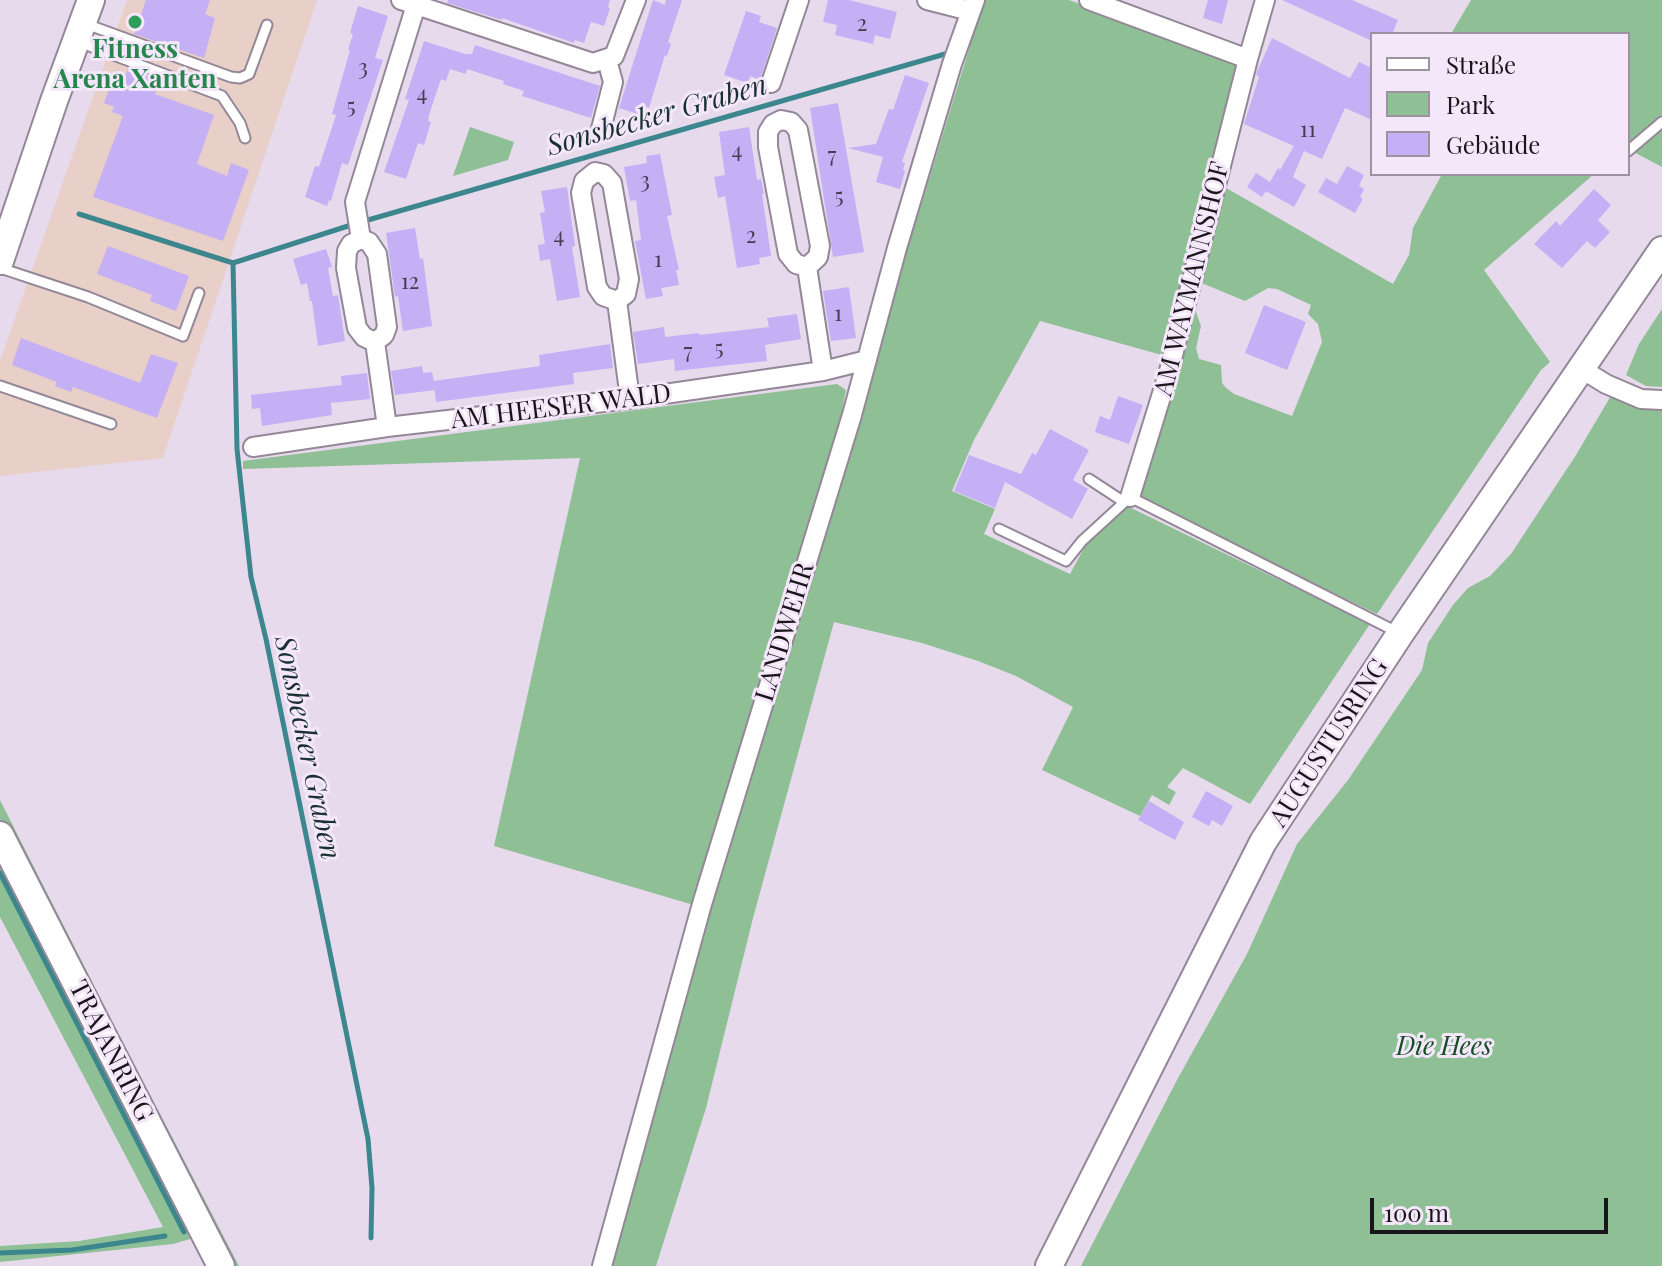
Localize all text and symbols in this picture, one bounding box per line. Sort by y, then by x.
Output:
house number: 2 [857,11,867,37]
marker: Fitness Arena Xanten [126,13,144,31]
legend [1370,32,1630,176]
place label: Fitness Arena Xanten [54,34,216,96]
text: Straße [1446,48,1516,80]
house number: 3 [358,55,368,81]
water label: Sonsbecker Graben [543,68,771,164]
house number: 4 [417,81,427,107]
text: Park [1446,88,1495,120]
house number: 5 [346,94,356,120]
house number: 11 [1300,117,1316,143]
text: Gebäude [1446,128,1541,160]
house number: 4 [732,138,742,164]
house number: 7 [828,143,836,169]
street label: AM WAYMANNSHOF [1148,159,1236,399]
house number: 3 [640,168,650,194]
house number: 5 [834,184,844,210]
house number: 4 [554,223,564,249]
house number: 2 [746,223,756,249]
house number: 1 [654,247,662,273]
house number: 12 [401,269,419,295]
house number: 1 [834,301,842,327]
house number: 5 [714,336,724,362]
house number: 7 [684,339,692,365]
street label: AM HEESER WALD [449,378,673,436]
street label: LANDWEHR [749,559,821,705]
water label: Sonsbecker Graben [267,633,347,863]
street label: AUGUSTUSRING [1263,653,1395,833]
street label: TRAJANRING [62,975,160,1127]
park label: Die Hees [1396,1031,1492,1063]
scale bar [1374,1182,1612,1232]
text: 100 m [1384,1196,1449,1228]

